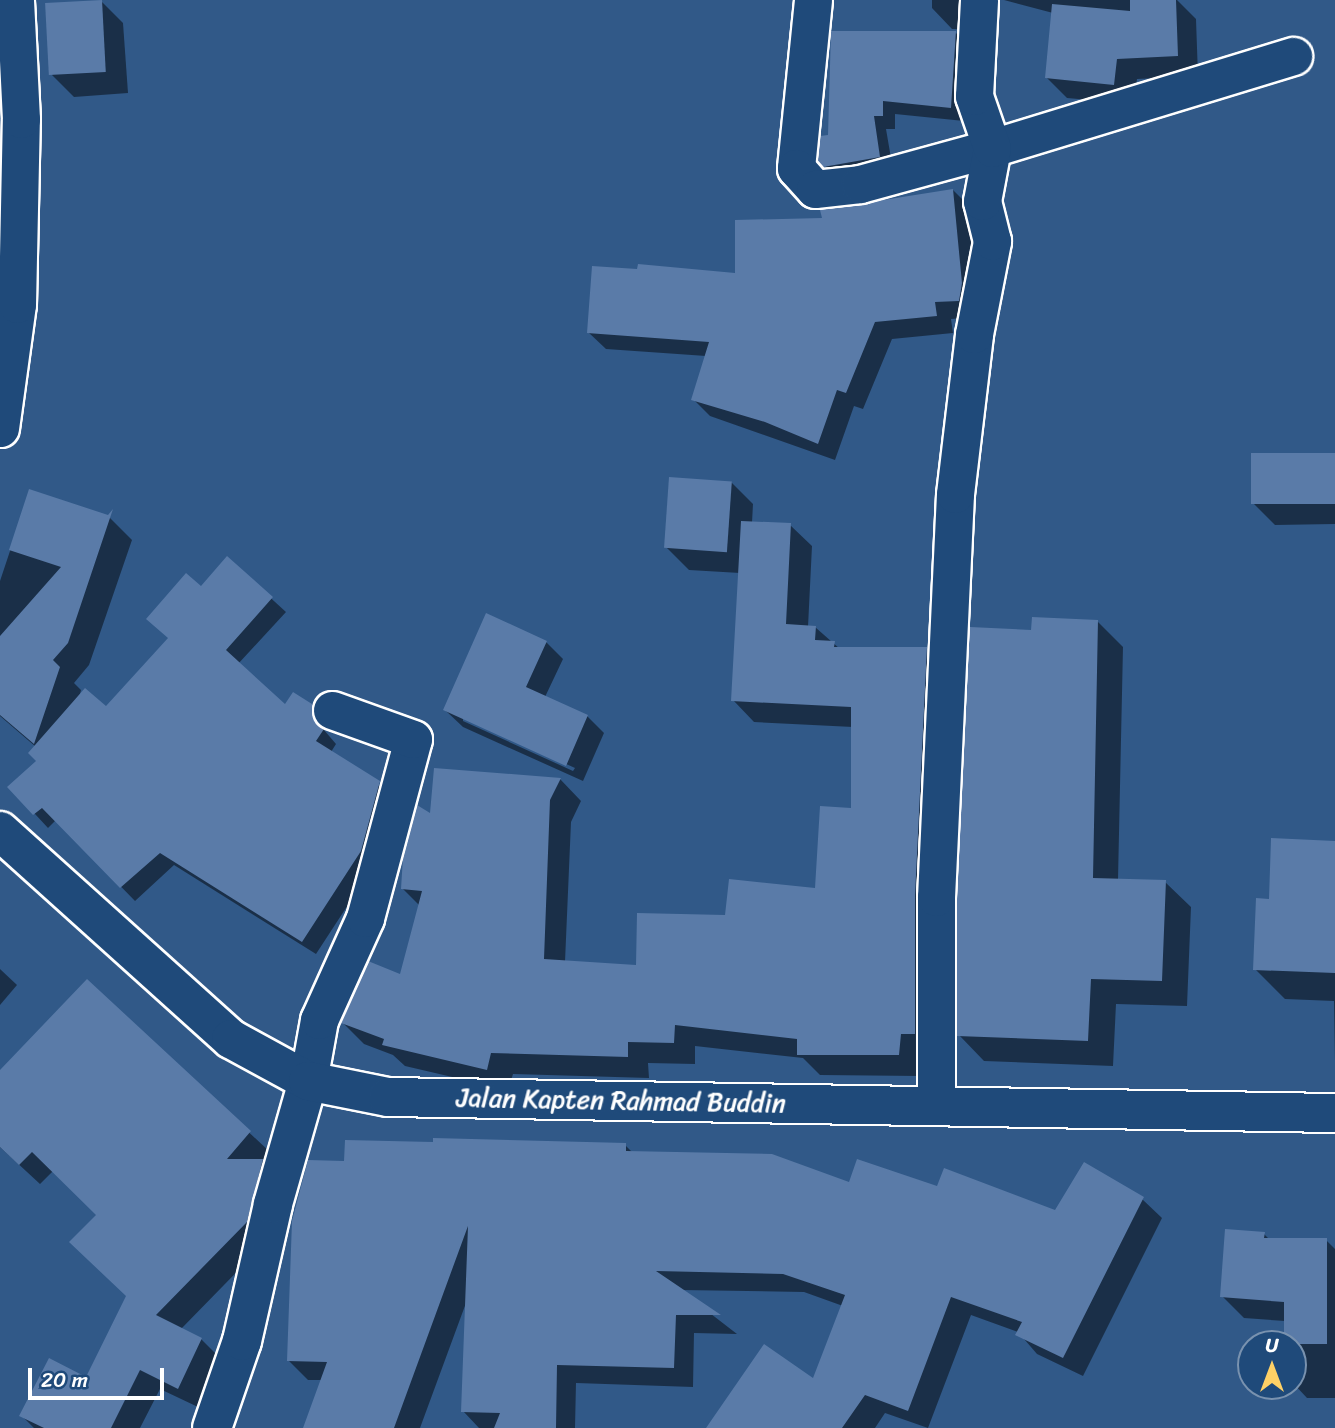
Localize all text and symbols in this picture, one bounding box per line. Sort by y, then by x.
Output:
street label: Jalan Kapten Rahmad Buddin [456,1083,786,1119]
text: U [1266,1329,1278,1362]
north arrow [1237,1330,1307,1400]
scale bar [32,1354,168,1398]
text: 20 m [41,1361,88,1399]

